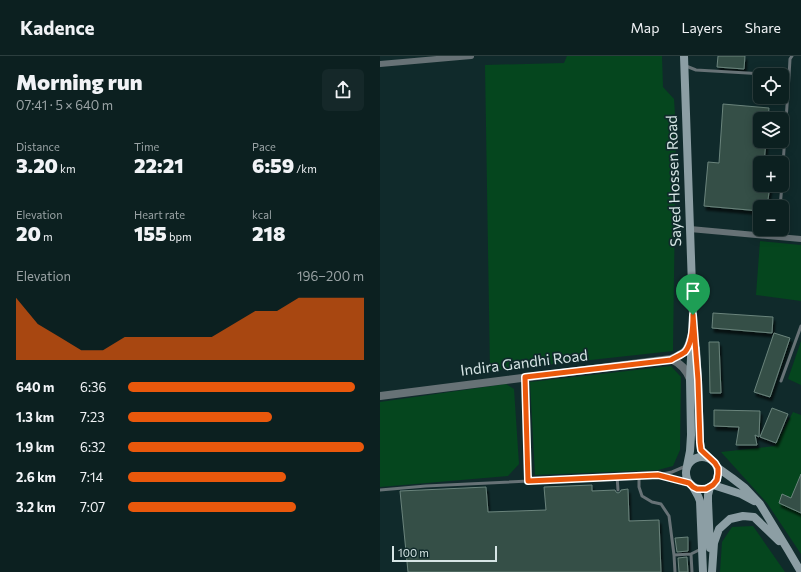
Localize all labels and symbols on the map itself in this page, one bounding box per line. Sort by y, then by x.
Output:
street label: Sayed Hossen Road [662,115,684,247]
pin [676,274,710,315]
street label: Indira Gandhi Road [459,345,589,379]
scale bar [392,544,497,563]

